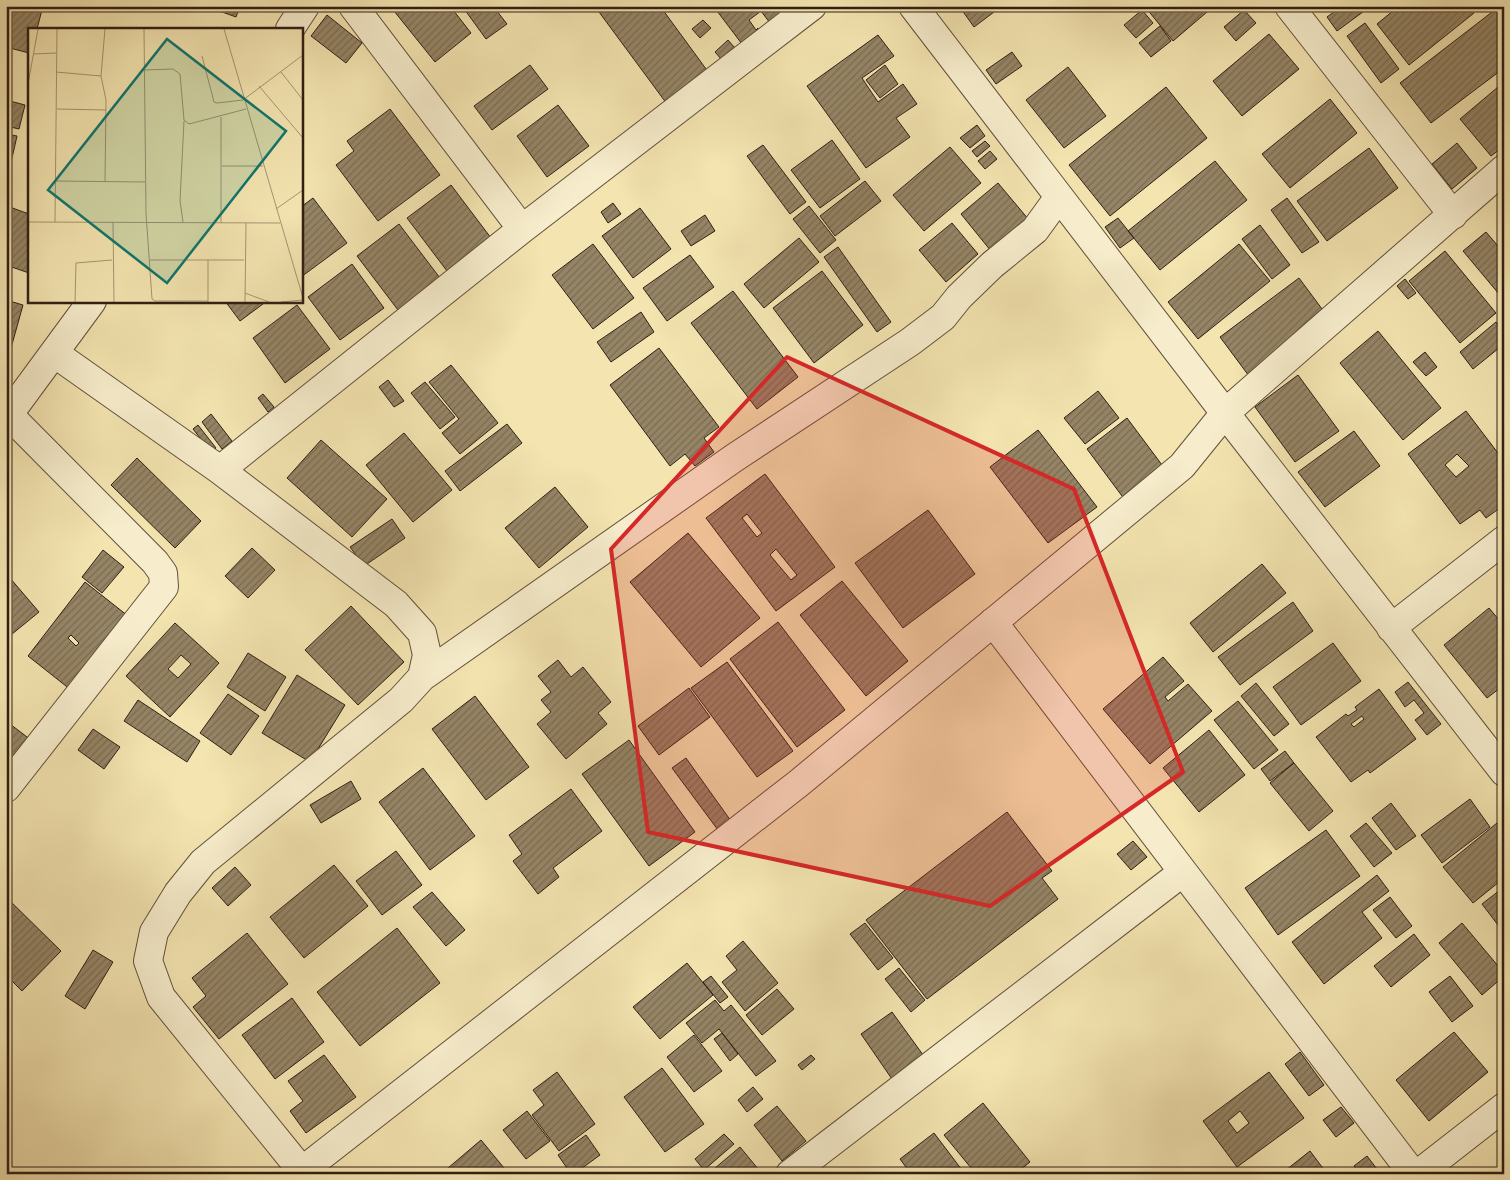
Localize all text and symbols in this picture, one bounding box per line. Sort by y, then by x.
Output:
inset map [28,28,302,302]

